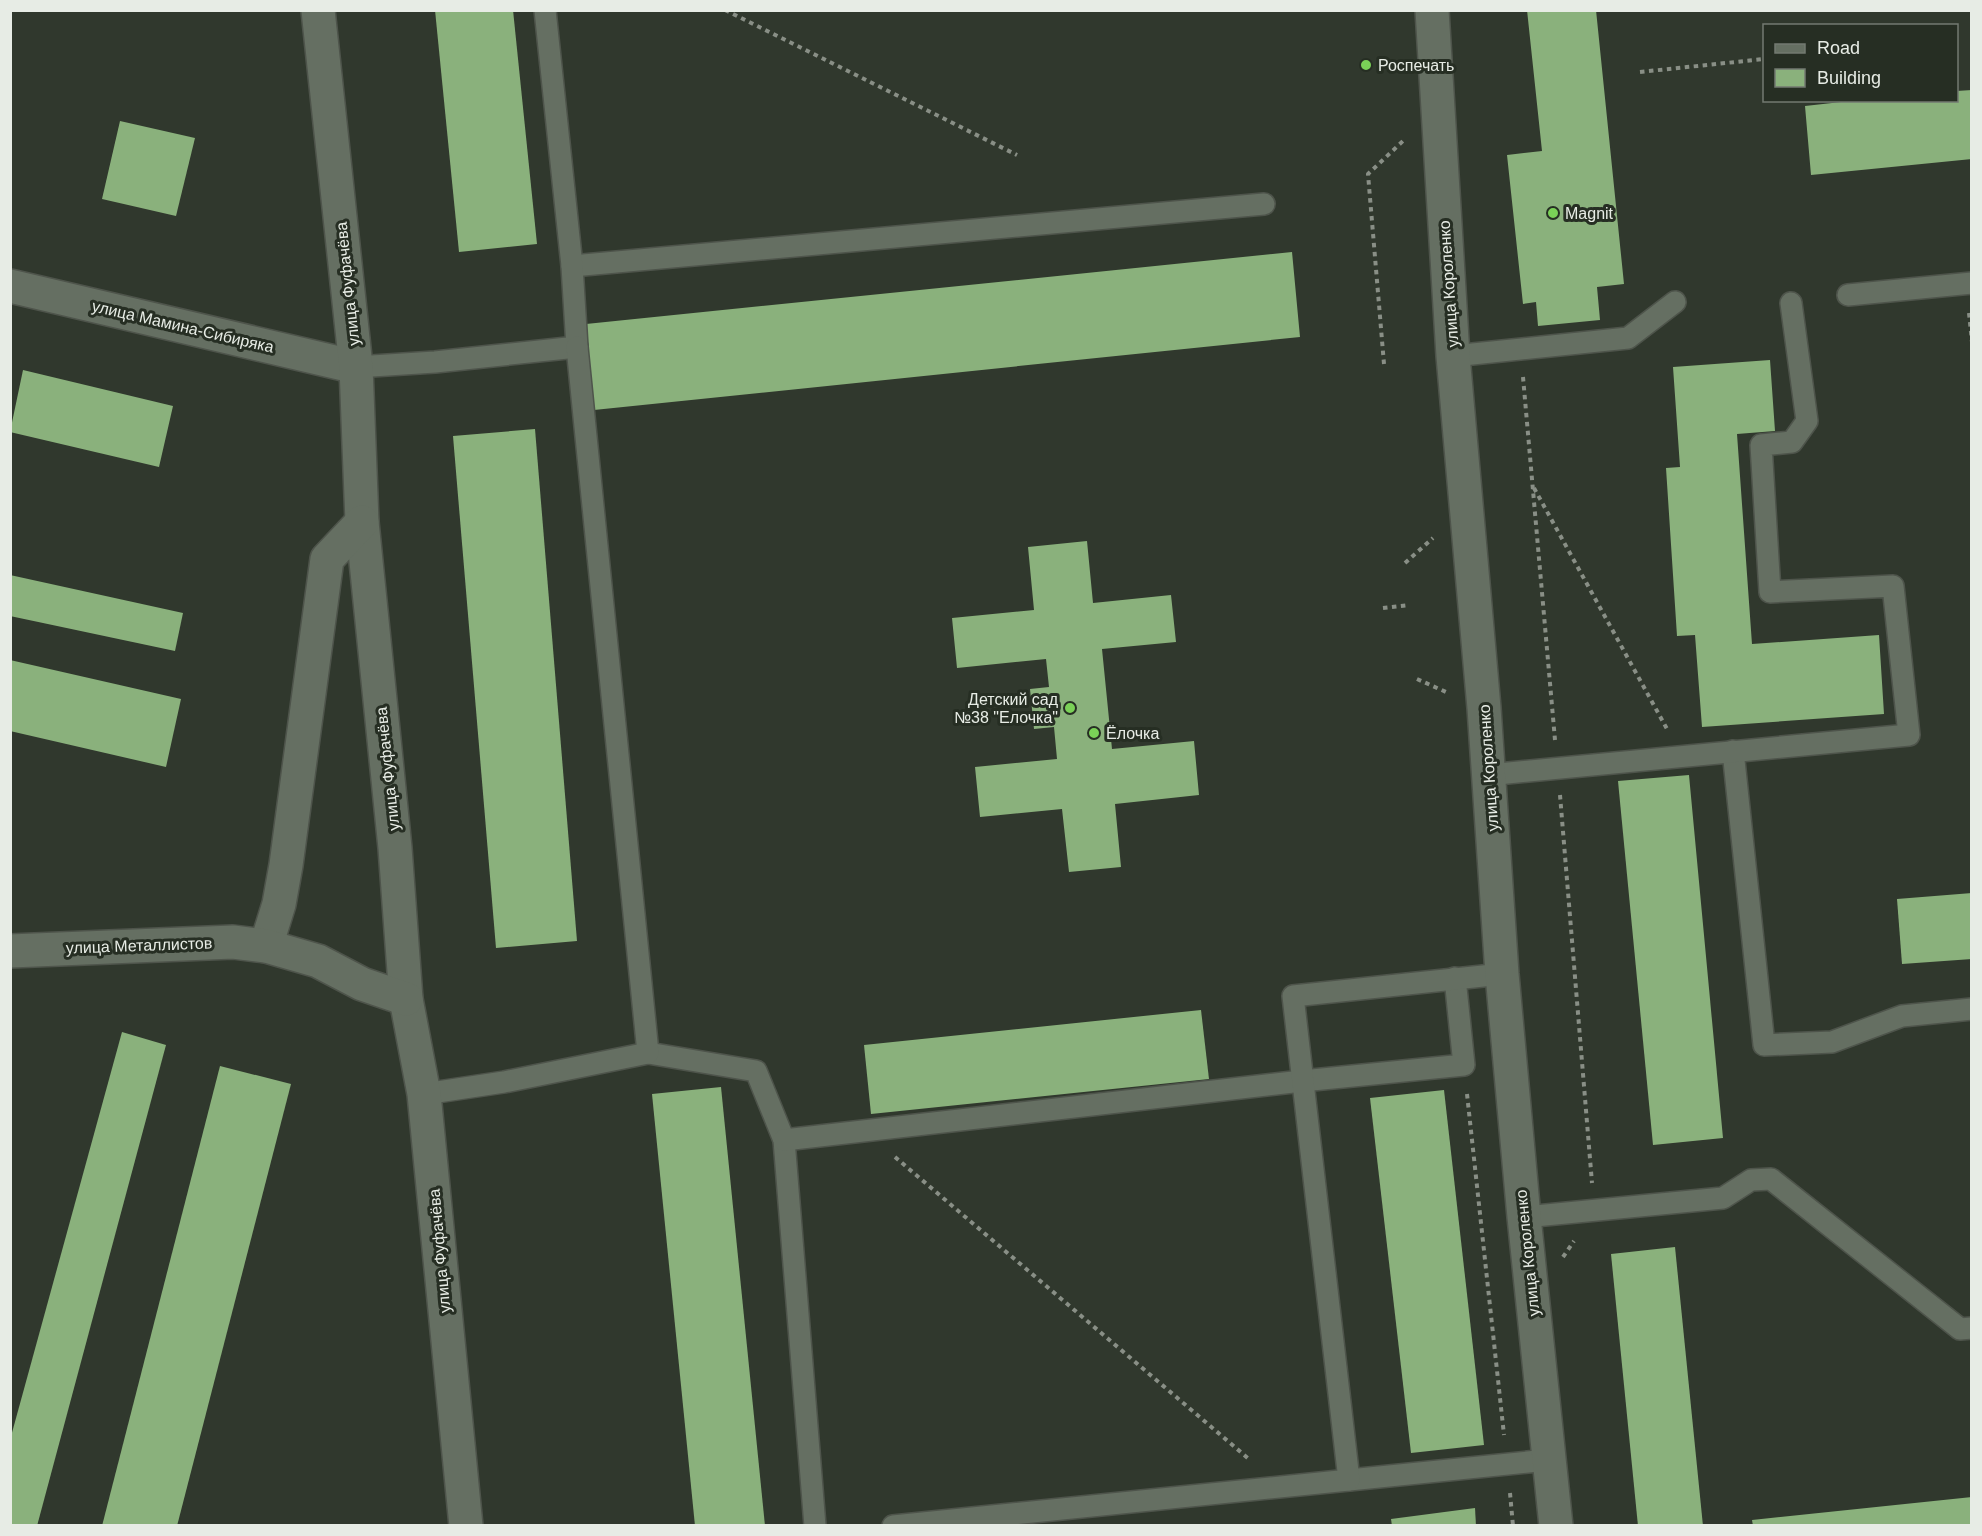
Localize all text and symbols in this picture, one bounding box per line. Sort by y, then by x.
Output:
legend [1763,24,1958,102]
text: Road [1817,38,1860,58]
place label: Роспечать [1378,57,1454,74]
marker: Роспечать [1359,58,1373,72]
text: Building [1817,68,1881,88]
place label: Magnit [1565,205,1614,222]
marker: Magnit [1546,206,1560,220]
street label: улица Короленко [1436,220,1461,348]
street label: улица Фуфачёва [333,221,362,347]
street label: улица Мамина-Сибиряка [90,297,276,356]
place label: Детский сад №38 "Елочка" [954,691,1059,726]
marker: Детский сад №38 "Елочка" [1063,701,1077,715]
street label: улица Короленко [1476,704,1501,832]
street label: улица Фуфачёва [373,706,402,832]
place label: Ёлочка [1106,725,1159,742]
marker: Ёлочка [1087,726,1101,740]
street label: улица Металлистов [66,934,213,957]
street label: улица Фуфачёва [426,1188,453,1314]
street label: улица Короленко [1512,1189,1543,1317]

